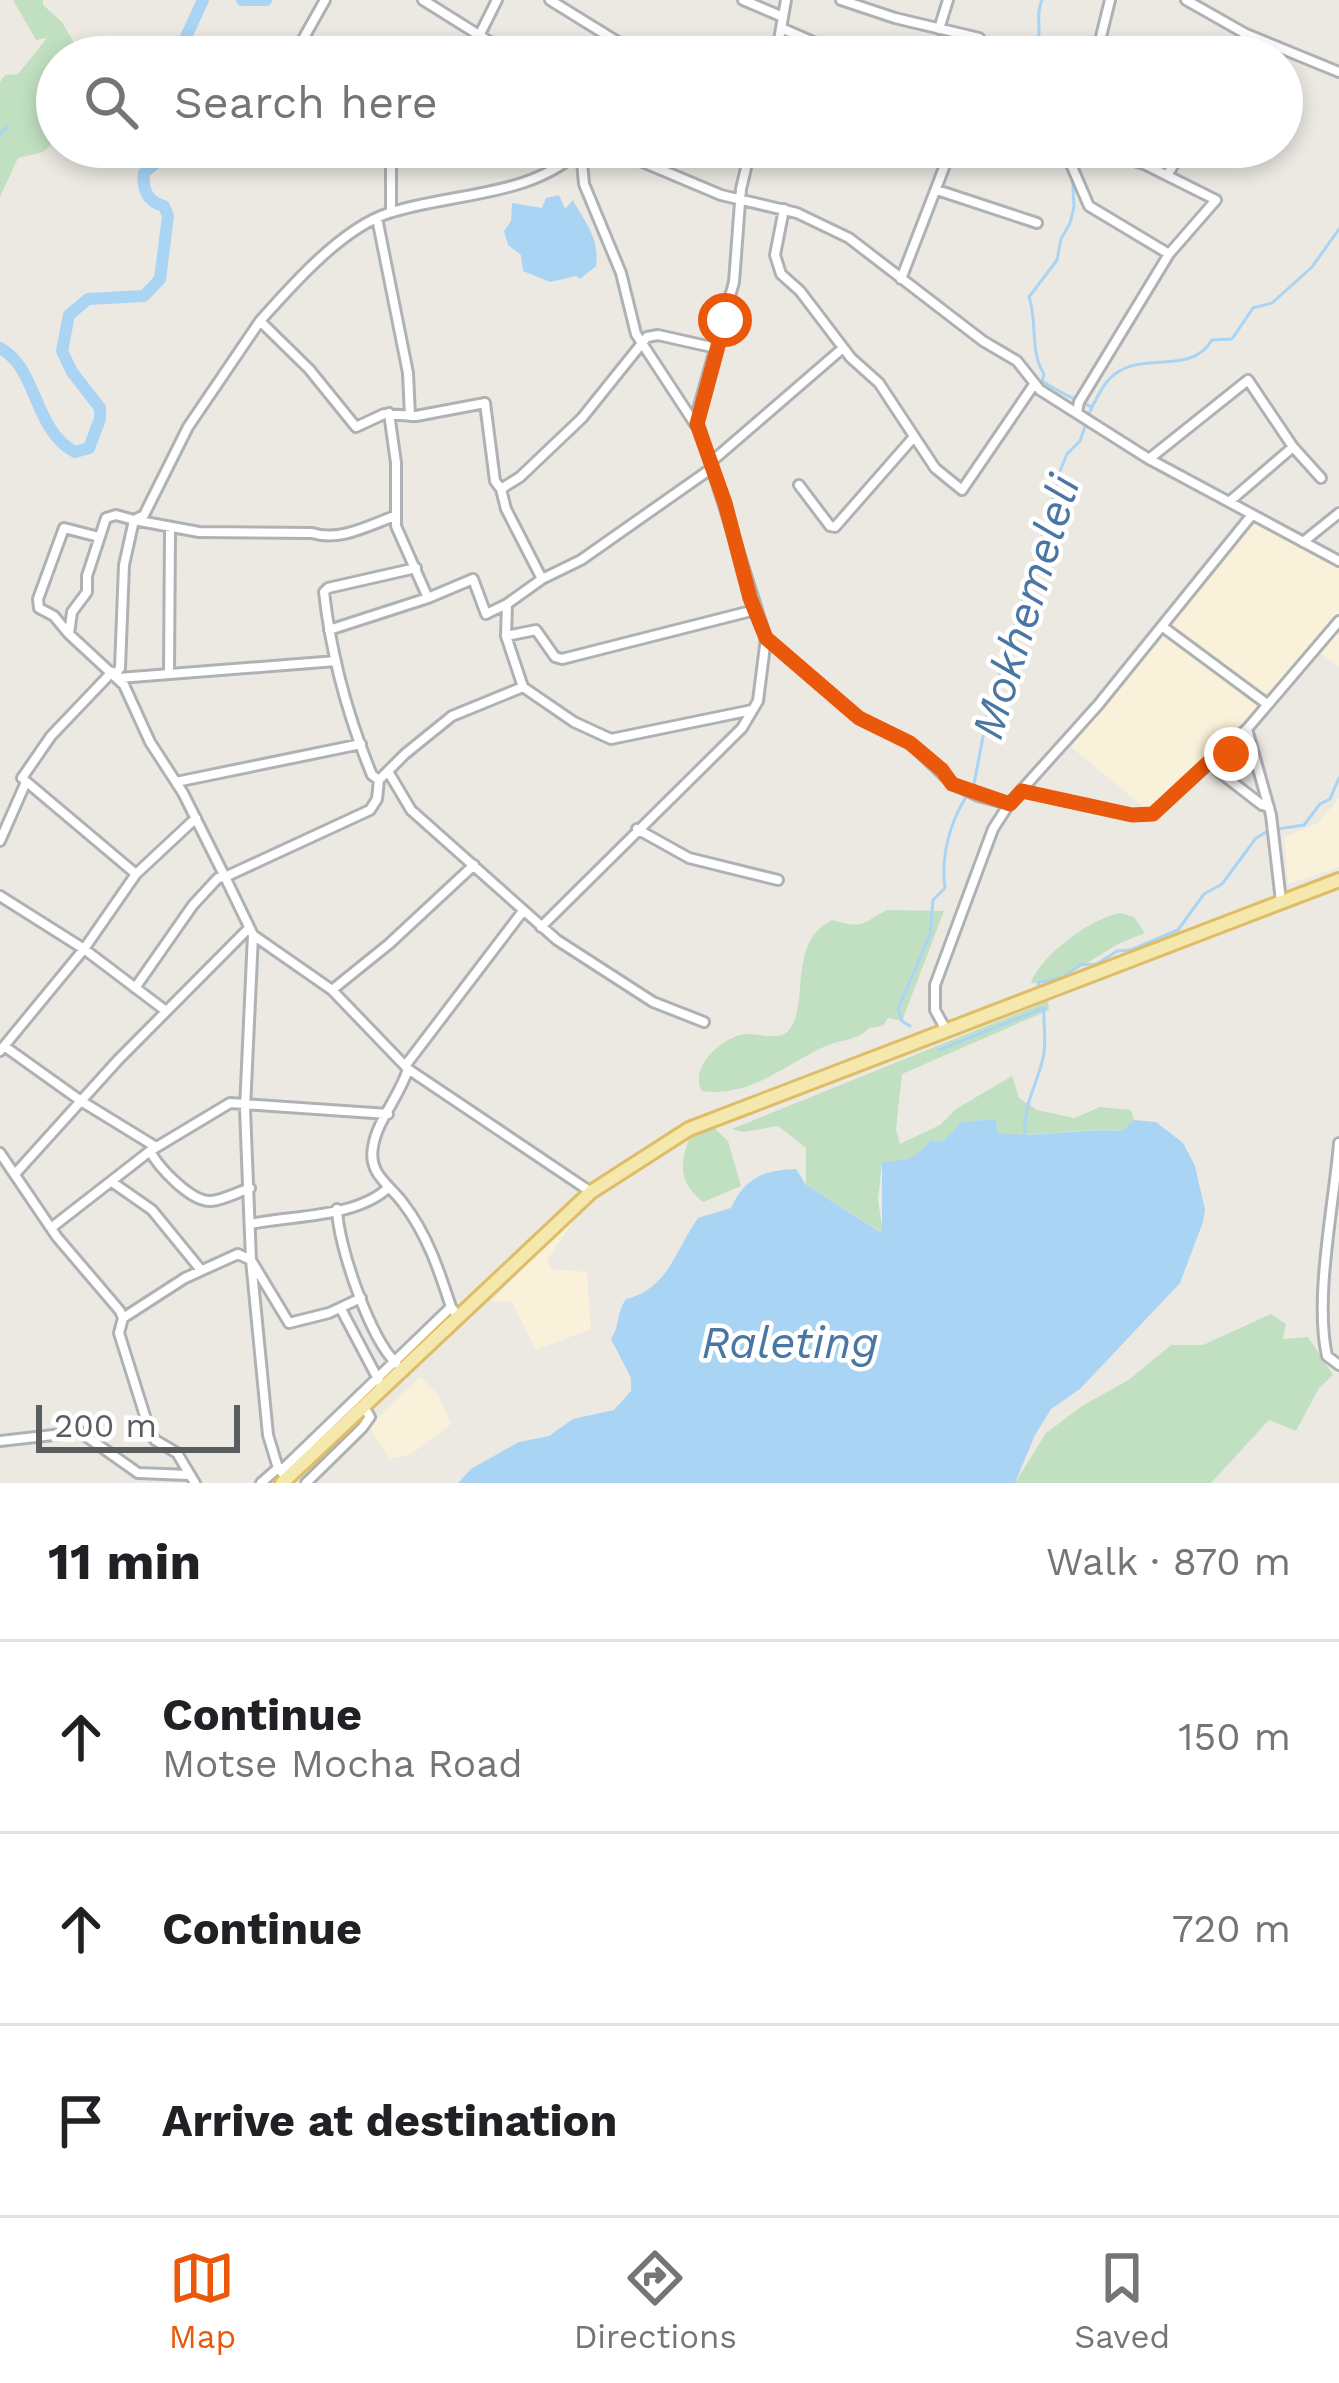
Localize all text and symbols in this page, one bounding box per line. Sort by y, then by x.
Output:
search box [36,36,1303,168]
icon: search [78,69,144,135]
text: Search here [174,76,438,129]
route start [698,293,752,347]
water label: Mokhemeleli [960,468,1091,745]
route end [1204,727,1258,781]
water label: Raleting [701,1316,879,1369]
scale bar [36,1399,240,1452]
text: 200 m [54,1406,157,1445]
text: 11 min [48,1532,201,1591]
text: Walk · 870 m [1046,1539,1291,1584]
text: Continue [162,1688,362,1741]
icon: ahead [48,1704,114,1770]
text: 150 m [1178,1714,1291,1759]
text: Motse Mocha Road [162,1741,523,1786]
icon: ahead [48,1896,114,1962]
text: Continue [162,1902,362,1955]
text: 720 m [1172,1906,1291,1951]
icon: arrive [48,2088,114,2154]
text: Arrive at destination [162,2094,617,2147]
tab: Map [169,2245,236,2356]
tab: Directions [574,2245,737,2356]
tab: Saved [1074,2245,1170,2356]

